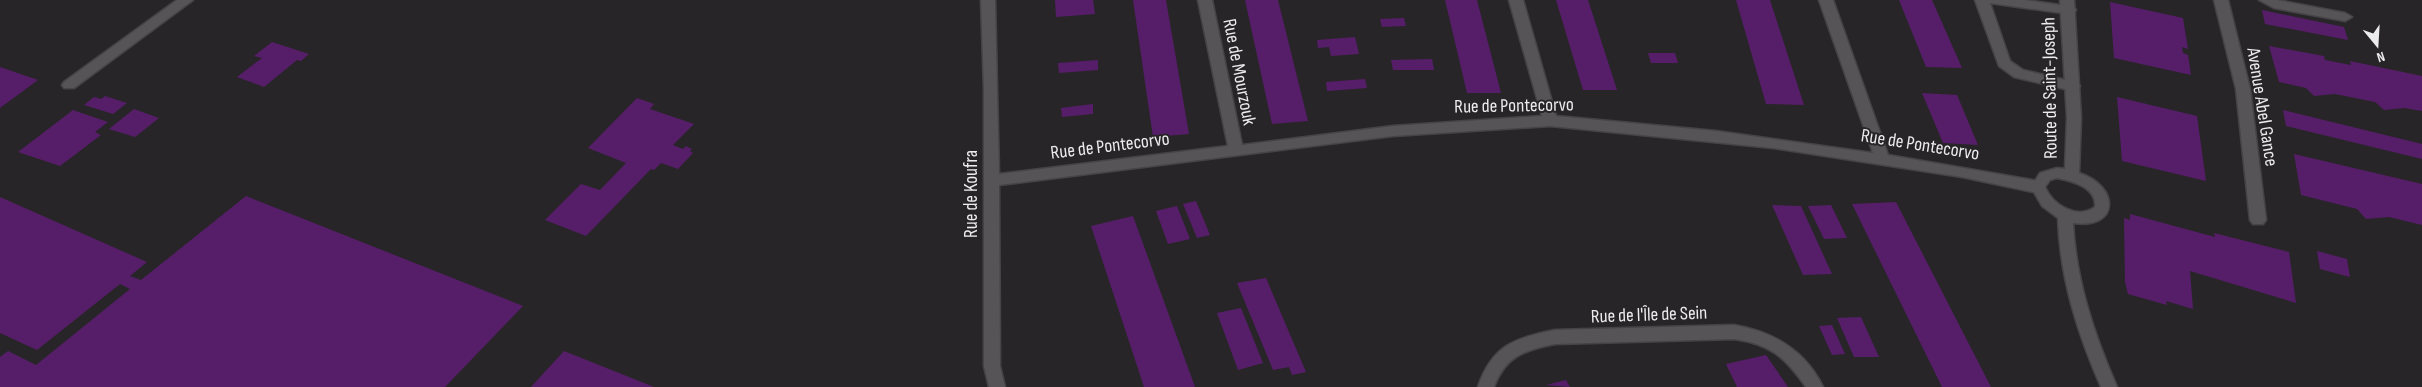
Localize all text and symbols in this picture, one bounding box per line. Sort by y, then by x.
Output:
street label: Rue de Mourzouk [1217,17,1261,128]
street label: Route de Saint-Joseph [2037,17,2063,159]
north arrow [2352,20,2402,70]
street label: Avenue Abel Gance [2241,45,2283,168]
text: N [2375,48,2387,66]
street label: Rue de Pontecorvo [1454,93,1574,119]
street label: Rue de Pontecorvo [1859,124,1981,166]
street label: Rue de Pontecorvo [1049,127,1171,165]
street label: Rue de Koufra [960,150,983,238]
street label: Rue de l'Île de Sein [1590,301,1708,329]

